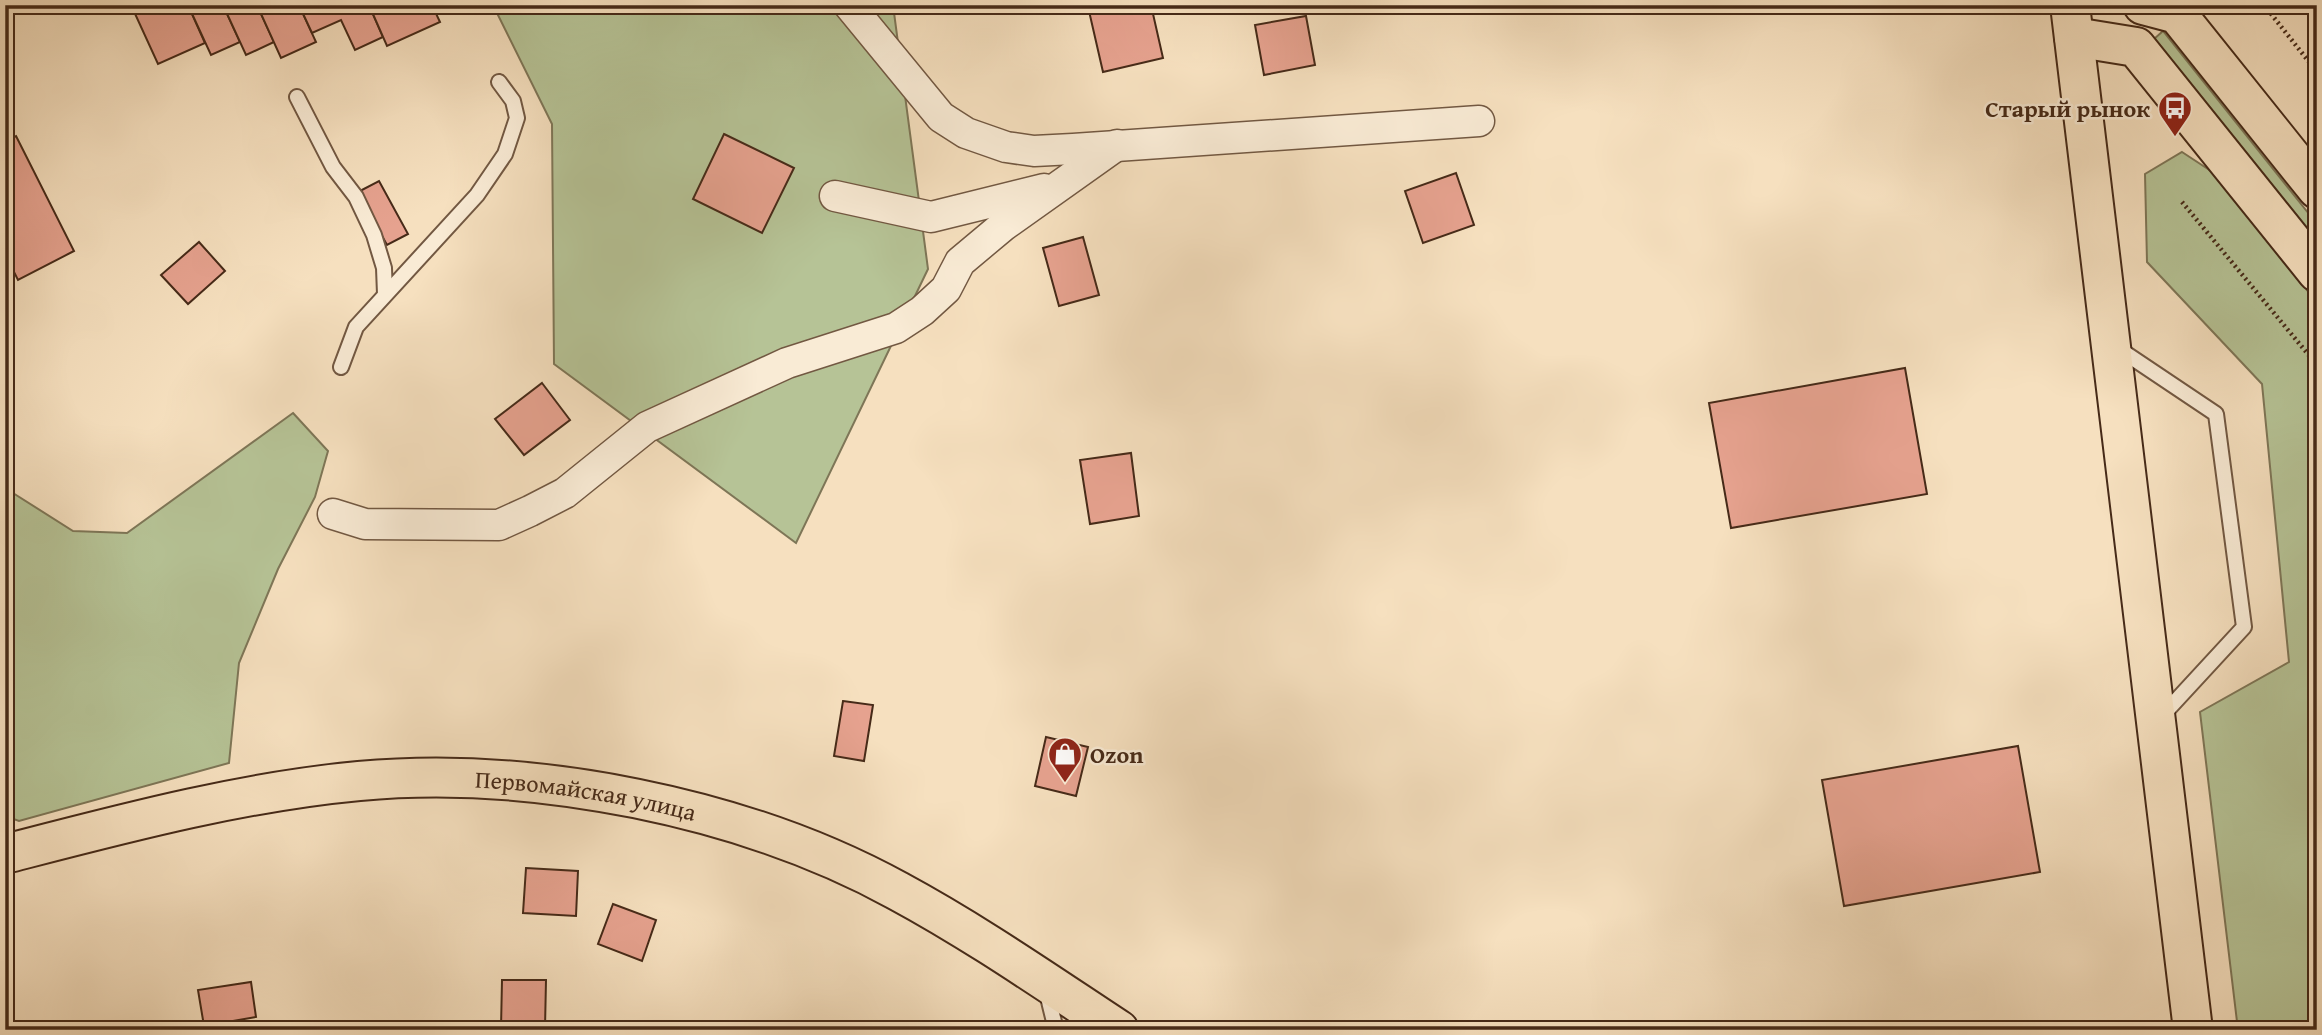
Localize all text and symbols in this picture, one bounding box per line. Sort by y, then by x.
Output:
bus stop icon: Старый рынок [2156,89,2194,138]
place label: Старый рынок [1985,91,2150,126]
shop icon: Ozon [1046,735,1084,784]
place label: Ozon [1090,737,1144,772]
street label: Первомайская улица [474,761,701,829]

